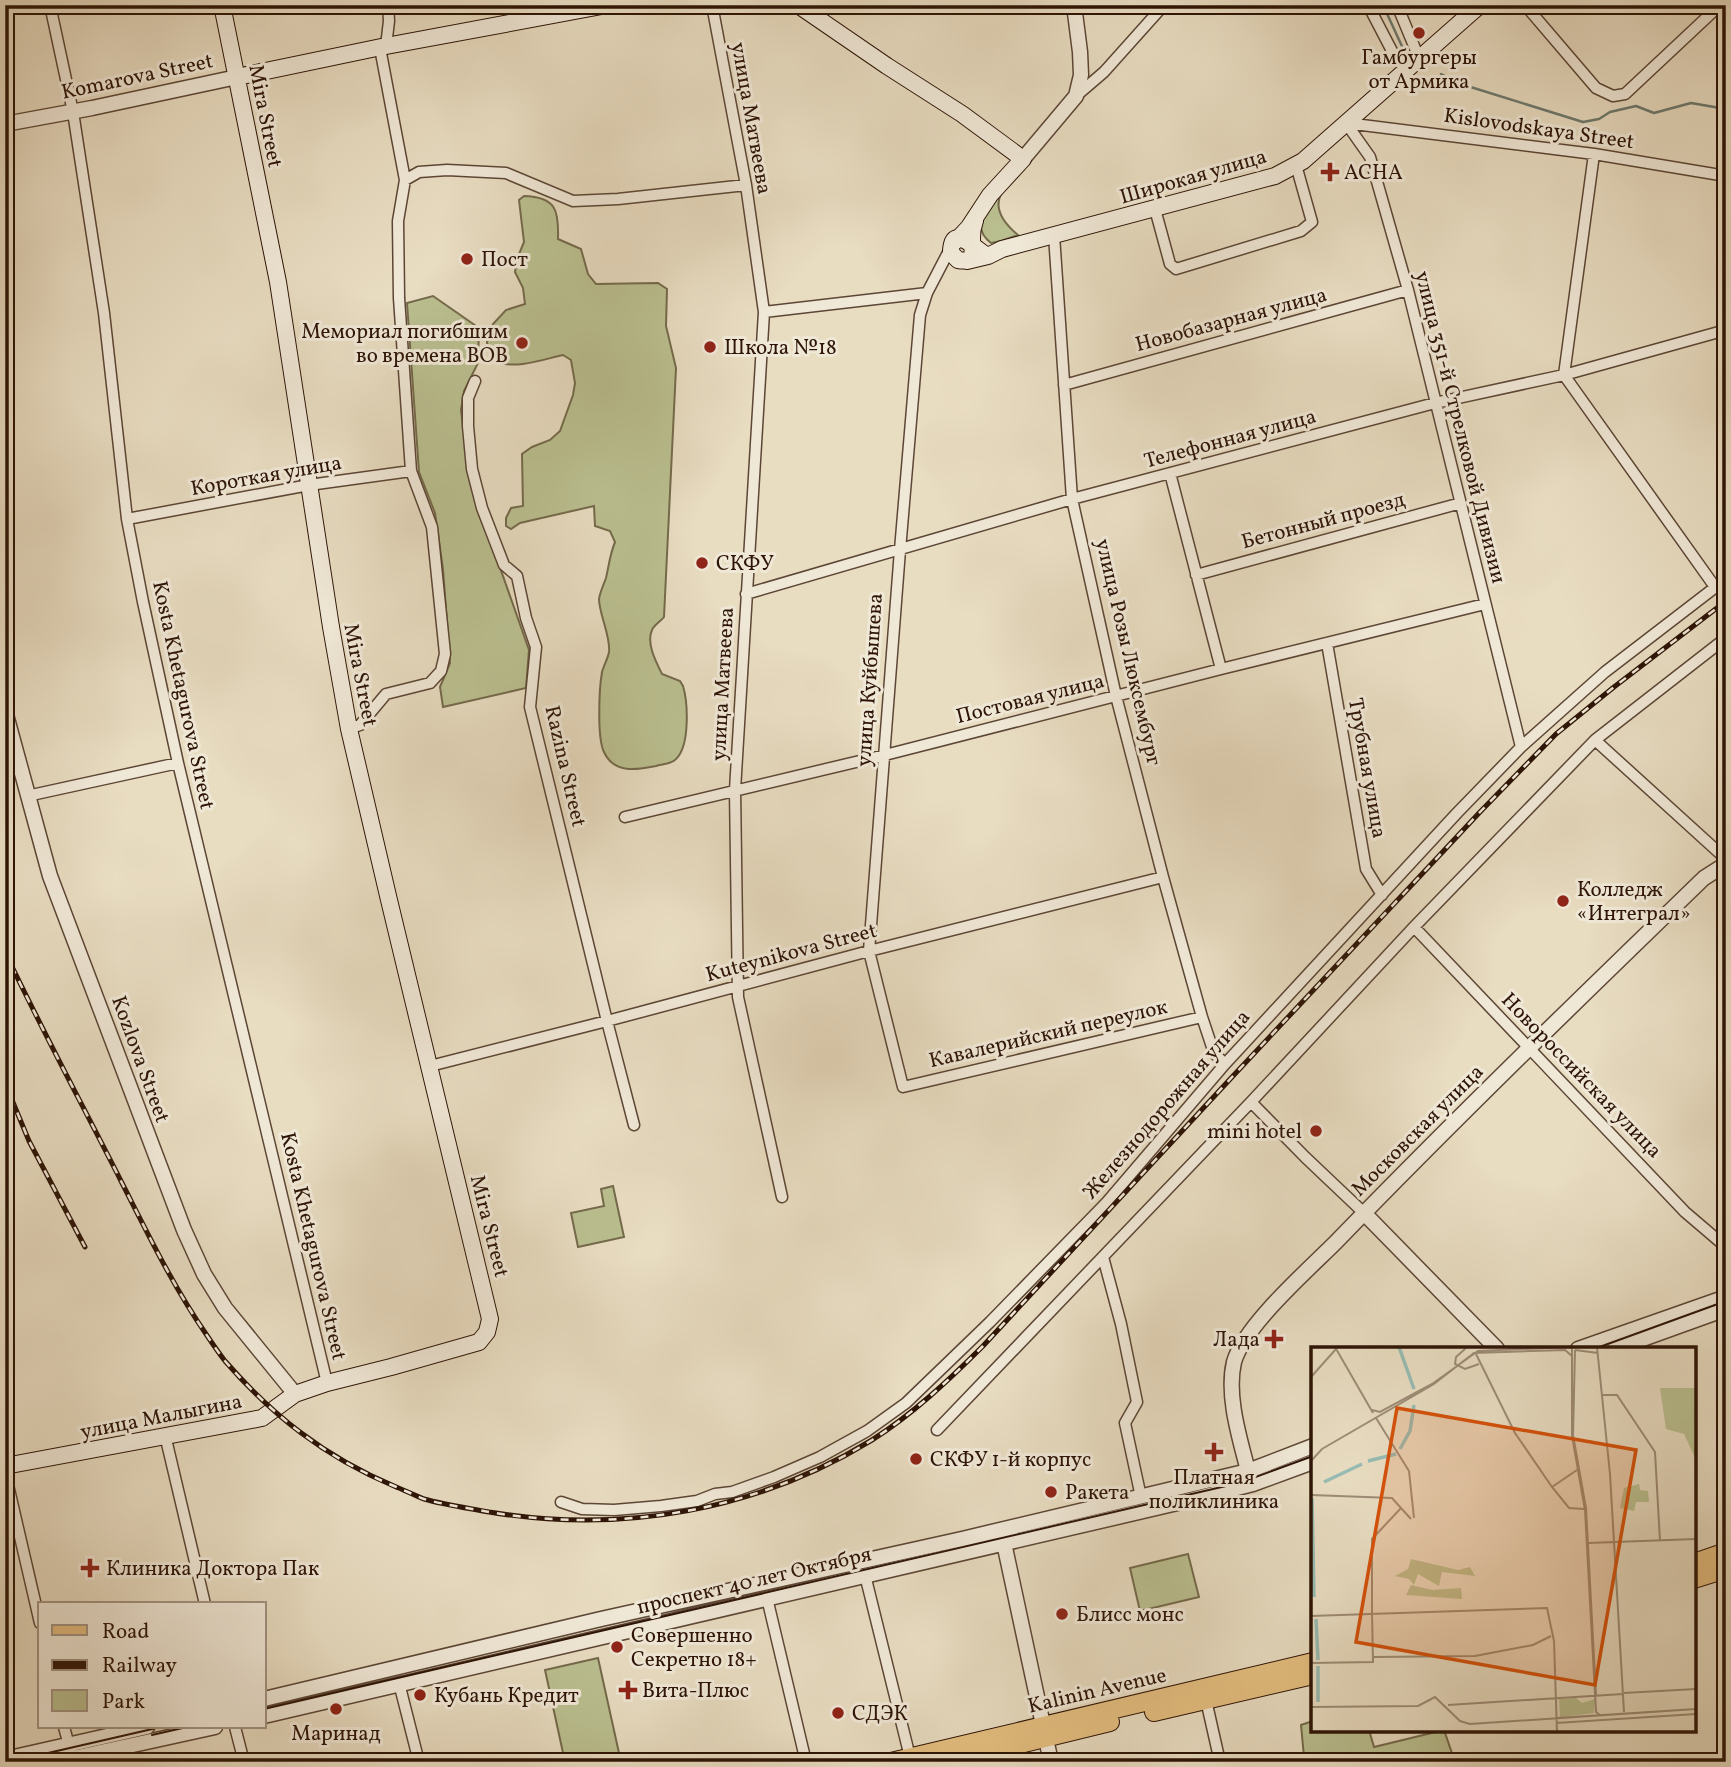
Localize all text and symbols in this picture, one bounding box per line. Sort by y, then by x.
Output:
marker: Гамбургеры от Армика [1411,25,1427,41]
street label: улица Матвеева [723,40,778,197]
place label: Гамбургеры от Армика [1361,44,1477,97]
street label: Komarova Street [59,47,216,108]
street label: Mira Street [240,62,289,170]
street label: Kislovodskaya Street [1442,102,1636,157]
street label: Широкая улица [1116,143,1270,212]
place label: АСНА [1344,159,1403,188]
marker: АСНА [1322,164,1338,180]
place label: Пост [481,246,528,275]
marker: Пост [459,251,475,267]
street label: улица 351-й Стрелковой Дивизии [1407,268,1512,587]
street label: Новобазарная улица [1132,281,1331,360]
place label: Мемориал погибшим во времена ВОВ [301,318,508,371]
place label: Школа №18 [724,334,837,363]
marker: Мемориал погибшим во времена ВОВ [514,335,530,351]
marker: Школа №18 [702,339,718,355]
street label: Телефонная улица [1141,403,1320,476]
street label: Короткая улица [188,449,344,504]
street label: Бетонный проезд [1238,486,1408,557]
street label: улица Розы Люксембург [1087,536,1168,769]
place label: СКФУ [716,550,774,579]
marker: СКФУ [694,555,710,571]
street label: Kosta Khetagurova Street [144,578,221,812]
street label: улица Куйбышева [850,592,891,768]
street label: улица Матвеева [705,606,742,762]
street label: Mira Street [335,621,384,729]
street label: Постовая улица [953,667,1108,732]
street label: Трубная улица [1340,696,1393,841]
street label: Razina Street [536,703,593,830]
place label: Колледж «Интеграл» [1577,876,1691,929]
marker: Колледж «Интеграл» [1555,893,1571,909]
street label: Kuteynikova Street [703,917,880,990]
street label: Новороссийская улица [1494,987,1668,1165]
street label: Kozlova Street [103,992,176,1127]
street label: Кавалерийский переулок [926,993,1170,1076]
street label: Железнодорожная улица [1077,1004,1258,1206]
street label: Московская улица [1345,1058,1491,1204]
place label: mini hotel [1207,1118,1302,1147]
marker: mini hotel [1308,1123,1324,1139]
street label: Kosta Khetagurova Street [272,1129,353,1363]
street label: Mira Street [462,1172,515,1281]
place label: Лада [1213,1326,1260,1355]
marker: Лада [1266,1331,1282,1347]
inset map [1311,1347,1696,1732]
street label: улица Малыгина [78,1388,245,1447]
marker: Платная поликлиника [1204,1442,1224,1462]
place label: СКФУ 1-й корпус [930,1446,1091,1475]
marker: СКФУ 1-й корпус [908,1451,924,1467]
place label: Платная поликлиника [1149,1464,1279,1517]
place label: Ракета [1065,1479,1129,1508]
marker: Ракета [1043,1484,1059,1500]
street label: проспект 40 лет Октября [634,1540,874,1623]
place label: Клиника Доктора Пак [106,1555,319,1584]
marker: Клиника Доктора Пак [80,1558,100,1578]
place label: Блисс монс [1076,1601,1184,1630]
legend [38,1602,266,1728]
marker: Блисс монс [1054,1606,1070,1622]
text: Road [102,1618,149,1647]
place label: Совершенно Секретно 18+ [631,1622,757,1675]
marker: Совершенно Секретно 18+ [609,1639,625,1655]
text: Railway [102,1652,178,1681]
street label: Kalinin Avenue [1025,1661,1170,1722]
place label: Вита-Плюс [642,1677,749,1706]
place label: Кубань Кредит [434,1682,579,1711]
marker: Вита-Плюс [620,1682,636,1698]
marker: Кубань Кредит [412,1687,428,1703]
text: Park [102,1688,145,1717]
place label: СДЭК [852,1700,908,1729]
marker: Маринад [328,1701,344,1717]
marker: СДЭК [830,1705,846,1721]
place label: Маринад [291,1720,381,1749]

